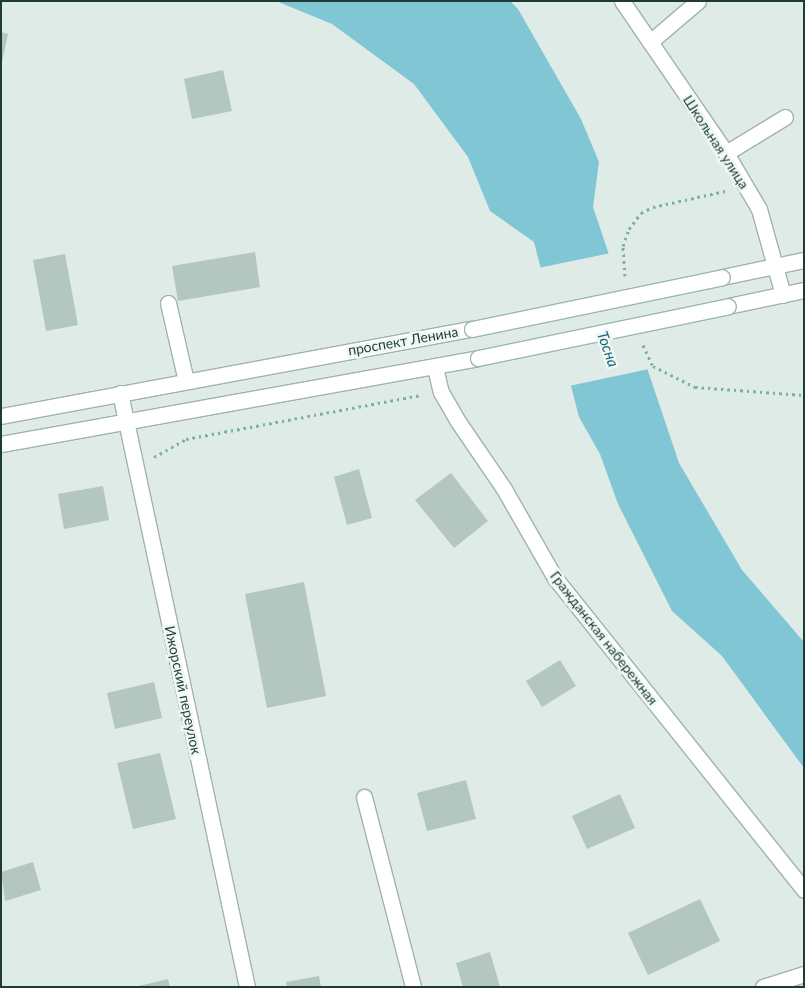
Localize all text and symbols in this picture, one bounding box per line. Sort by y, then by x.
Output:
street label: Школьная улица [680,92,752,192]
street label: проспект Ленина [347,323,459,359]
water label: Тосна [593,329,623,369]
street label: Гражданская набережная [547,568,661,708]
street label: Ижорский переулок [161,624,205,756]

